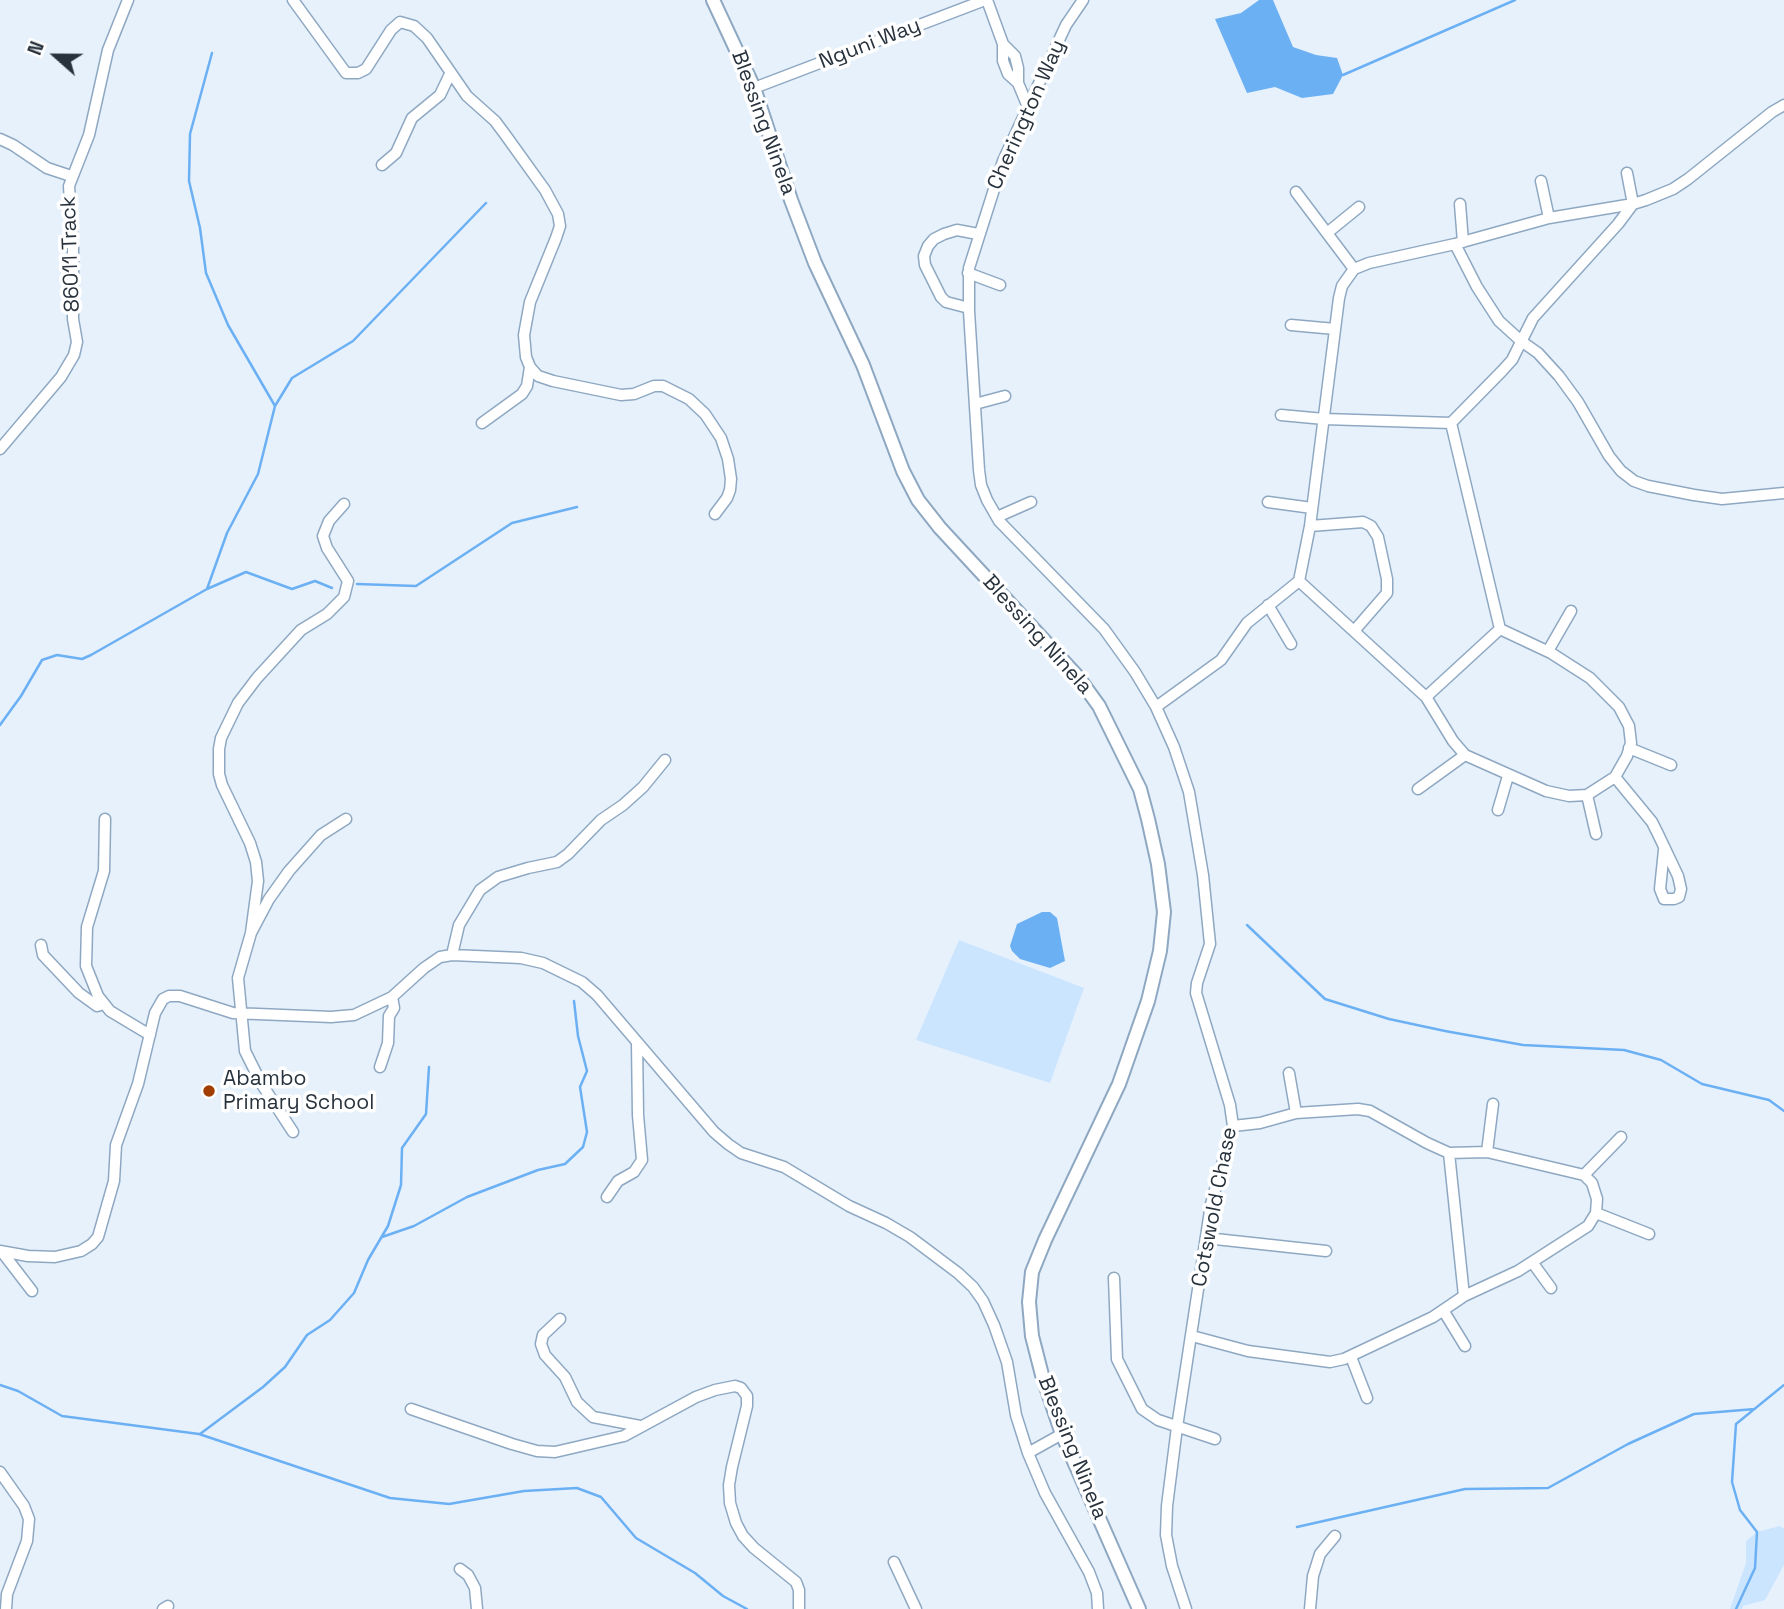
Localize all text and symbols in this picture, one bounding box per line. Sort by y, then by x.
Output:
street label: Nguni Way [816,13,924,75]
north arrow [21,21,91,91]
street label: Cherington Way [983,36,1071,194]
text: N [22,38,50,59]
street label: Blessing Ninela [725,47,801,199]
street label: 86011 Track [56,195,86,313]
street label: Blessing Ninela [977,570,1097,700]
place label: Abambo Primary School [223,1066,374,1116]
marker: Abambo Primary School [201,1083,217,1099]
street label: Cotswold Chase [1187,1125,1243,1289]
street label: Blessing Ninela [1032,1373,1112,1523]

